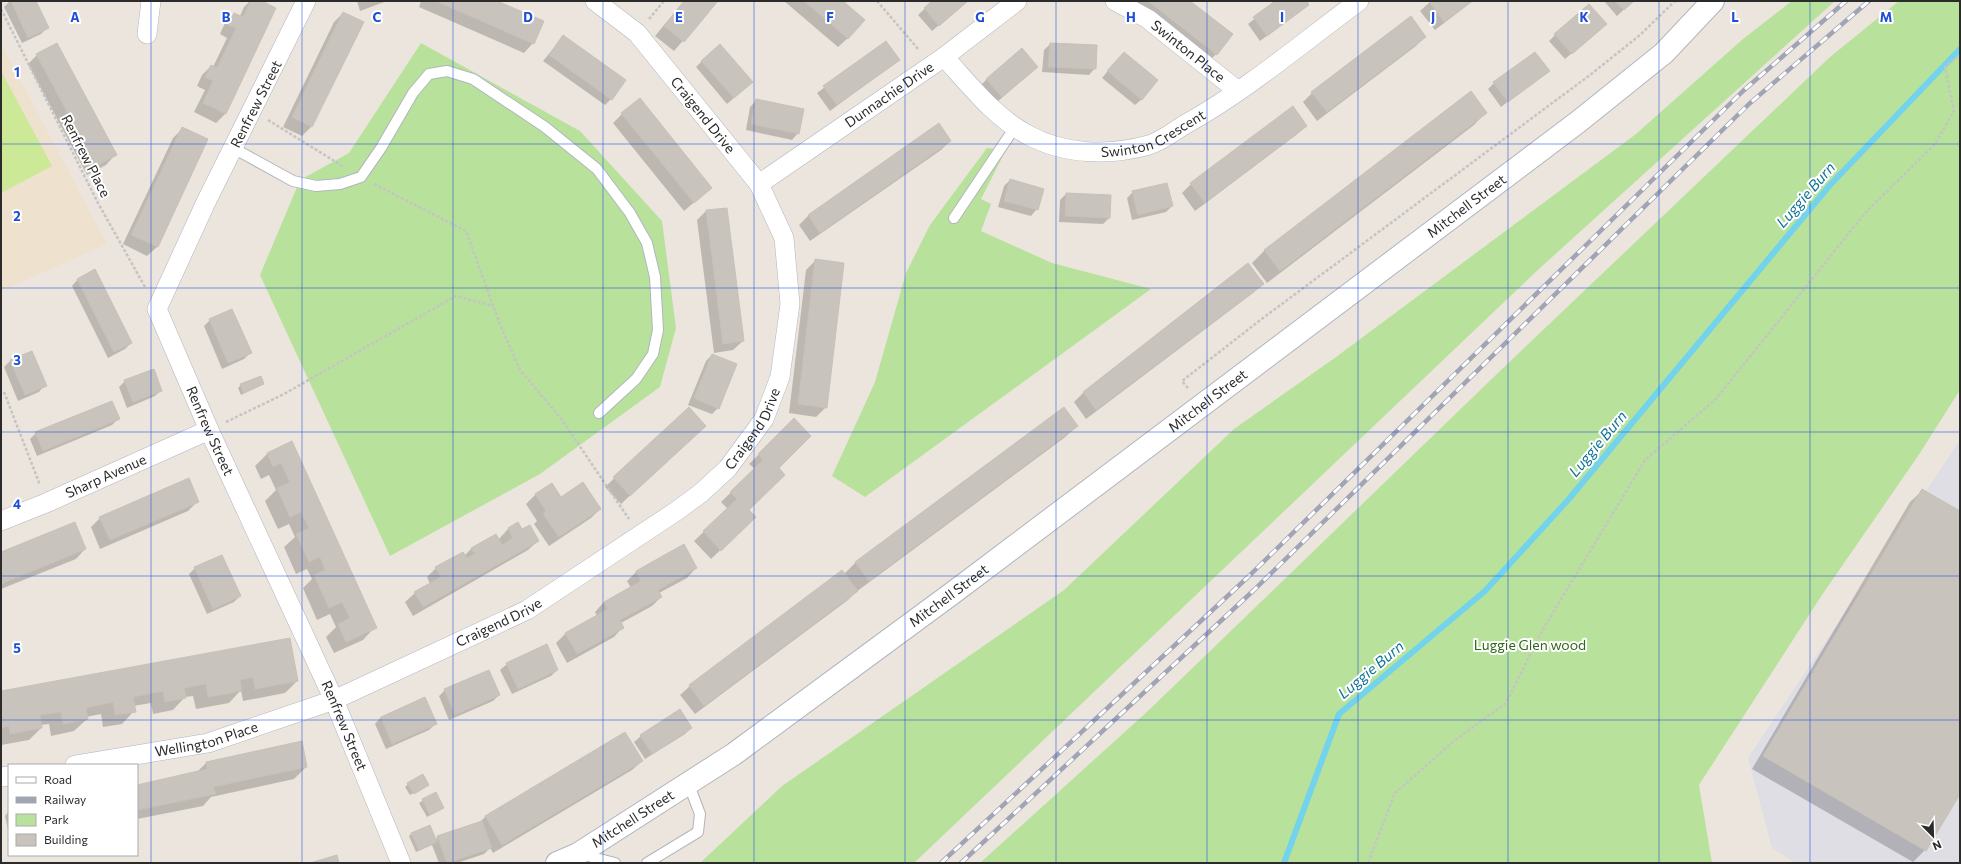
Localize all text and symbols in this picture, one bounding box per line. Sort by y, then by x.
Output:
text: A [70,9,80,25]
text: B [222,9,231,25]
text: C [373,9,382,25]
text: D [523,9,533,25]
text: E [675,9,683,25]
text: F [826,9,834,25]
text: G [975,9,985,25]
text: H [1126,9,1136,25]
text: I [1280,9,1284,25]
text: J [1431,9,1435,25]
text: K [1579,9,1589,25]
text: L [1731,9,1739,25]
text: M [1880,9,1892,25]
street label: Swinton Place [1148,16,1229,85]
street label: Renfrew Street [226,57,285,150]
street label: Dunnachie Drive [841,58,937,131]
text: 1 [14,64,20,80]
street label: Craigend Drive [667,73,739,156]
street label: Swinton Crescent [1101,106,1208,160]
street label: Renfrew Place [58,112,115,200]
water label: Luggie Burn [1772,158,1838,231]
street label: Mitchell Street [1423,170,1509,241]
text: 2 [13,208,21,224]
text: 3 [13,352,21,368]
street label: Mitchell Street [1165,365,1250,436]
street label: Renfrew Street [183,383,238,478]
street label: Craigend Drive [721,385,783,473]
water label: Luggie Burn [1564,407,1630,480]
street label: Sharp Avenue [62,450,149,501]
text: 4 [13,496,21,512]
street label: Mitchell Street [906,560,992,630]
street label: Craigend Drive [453,594,545,650]
water label: Luggie Burn [1334,636,1407,702]
park label: Luggie Glen wood [1474,636,1586,653]
text: 5 [13,640,21,656]
street label: Renfrew Street [318,678,371,773]
street label: Wellington Place [154,718,260,760]
legend [8,764,138,856]
text: Road [44,772,72,786]
street label: Mitchell Street [588,786,677,851]
text: Railway [44,792,86,806]
text: Park [44,812,70,826]
north arrow [1913,816,1953,856]
text: Building [44,832,88,846]
text: N [1931,838,1943,853]

